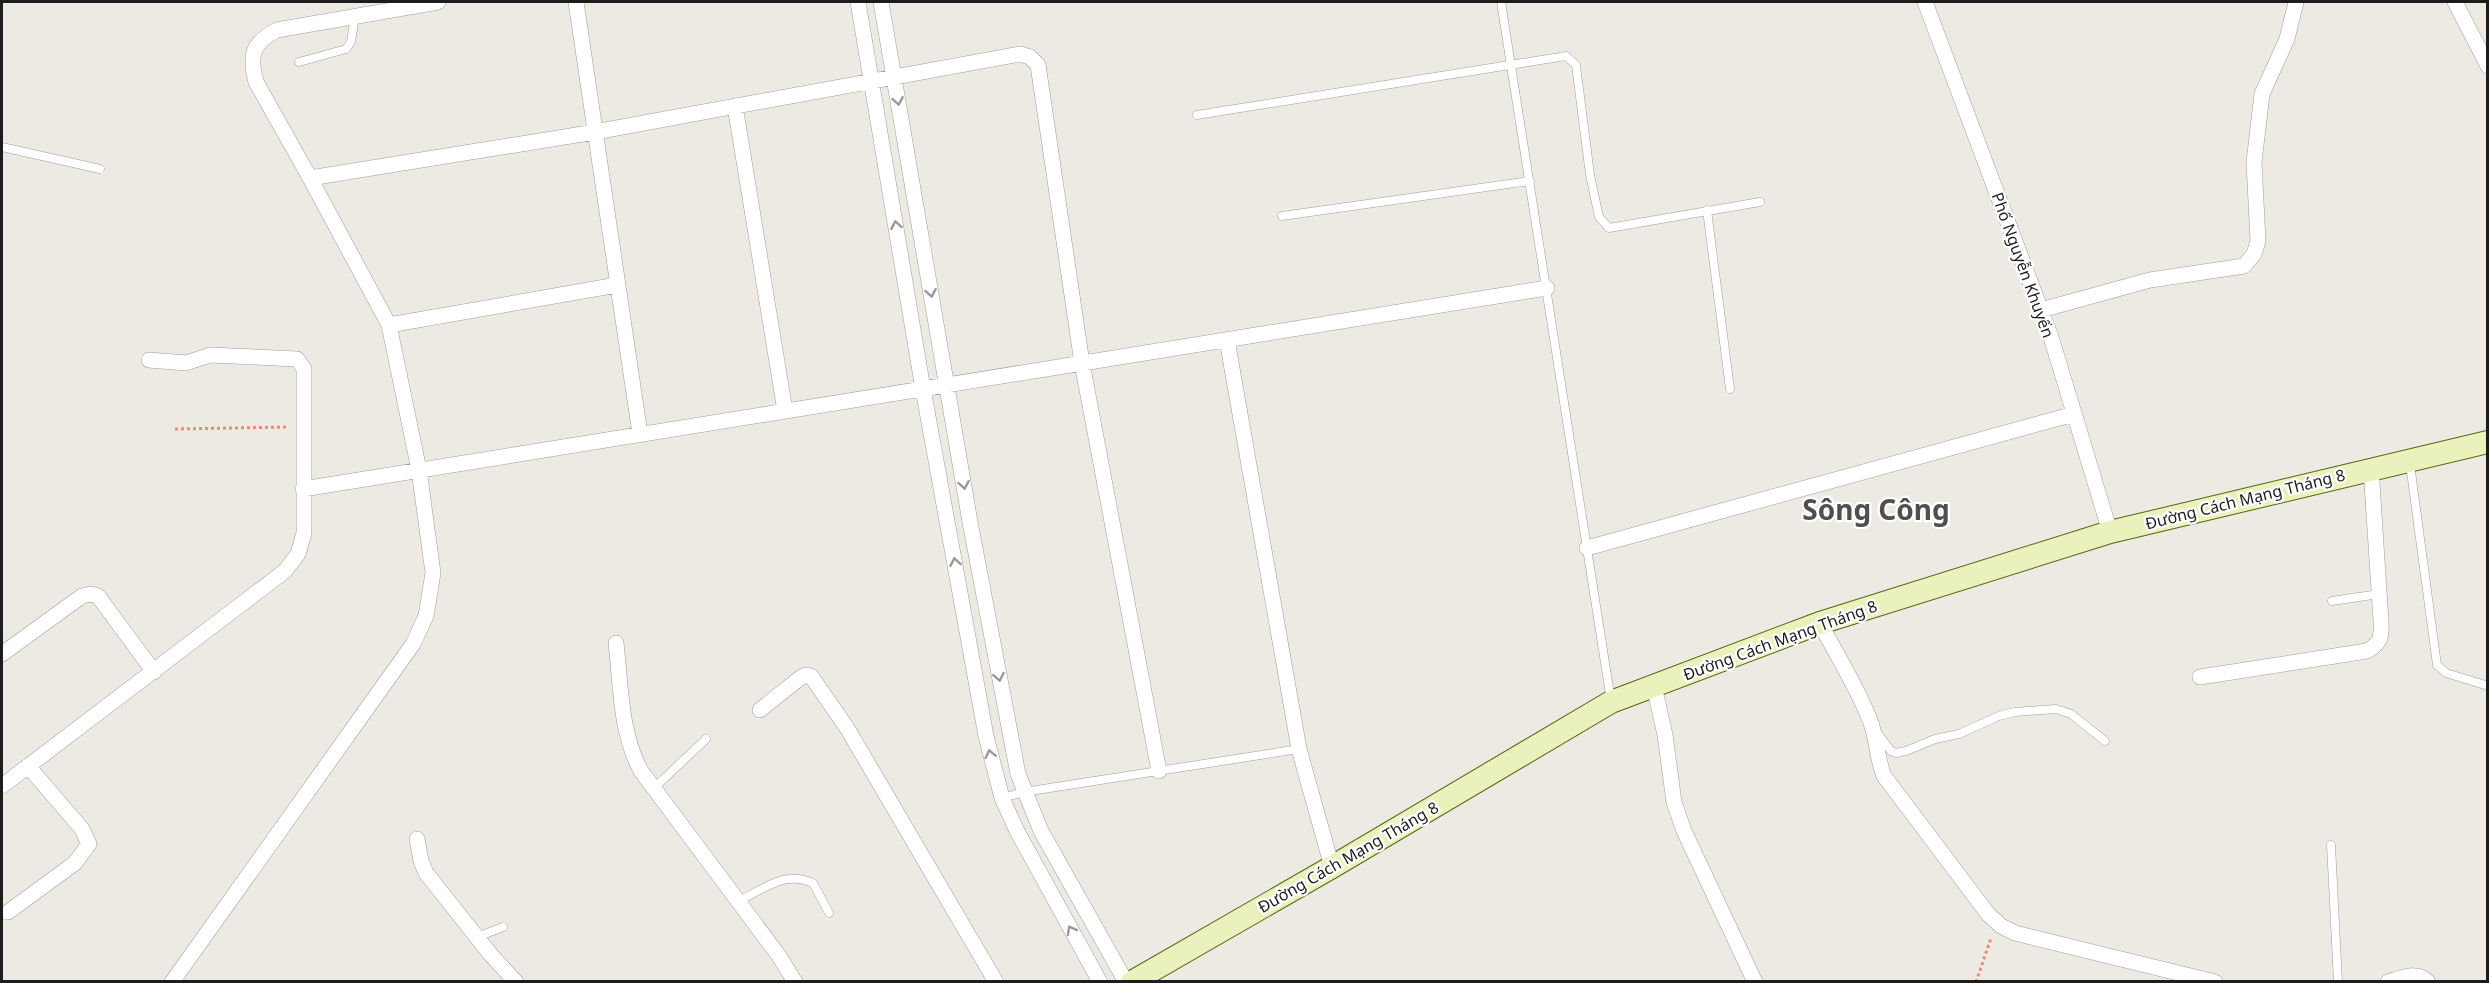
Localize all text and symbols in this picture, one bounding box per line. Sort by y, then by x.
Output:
one-way arrow [891,95,904,105]
street label: Phố Nguyễn Khuyến [1986,189,2060,341]
one-way arrow [890,221,902,230]
one-way arrow [924,287,937,297]
street label: Đường Cách Mạng Tháng 8 [2143,464,2347,534]
one-way arrow [957,480,969,490]
district label: Sông Công [1802,490,1950,528]
one-way arrow [949,558,961,567]
street label: Đường Cách Mạng Tháng 8 [1680,595,1880,685]
one-way arrow [992,671,1005,681]
one-way arrow [984,749,997,759]
street label: Đường Cách Mạng Tháng 8 [1254,796,1442,918]
one-way arrow [1067,926,1078,936]

